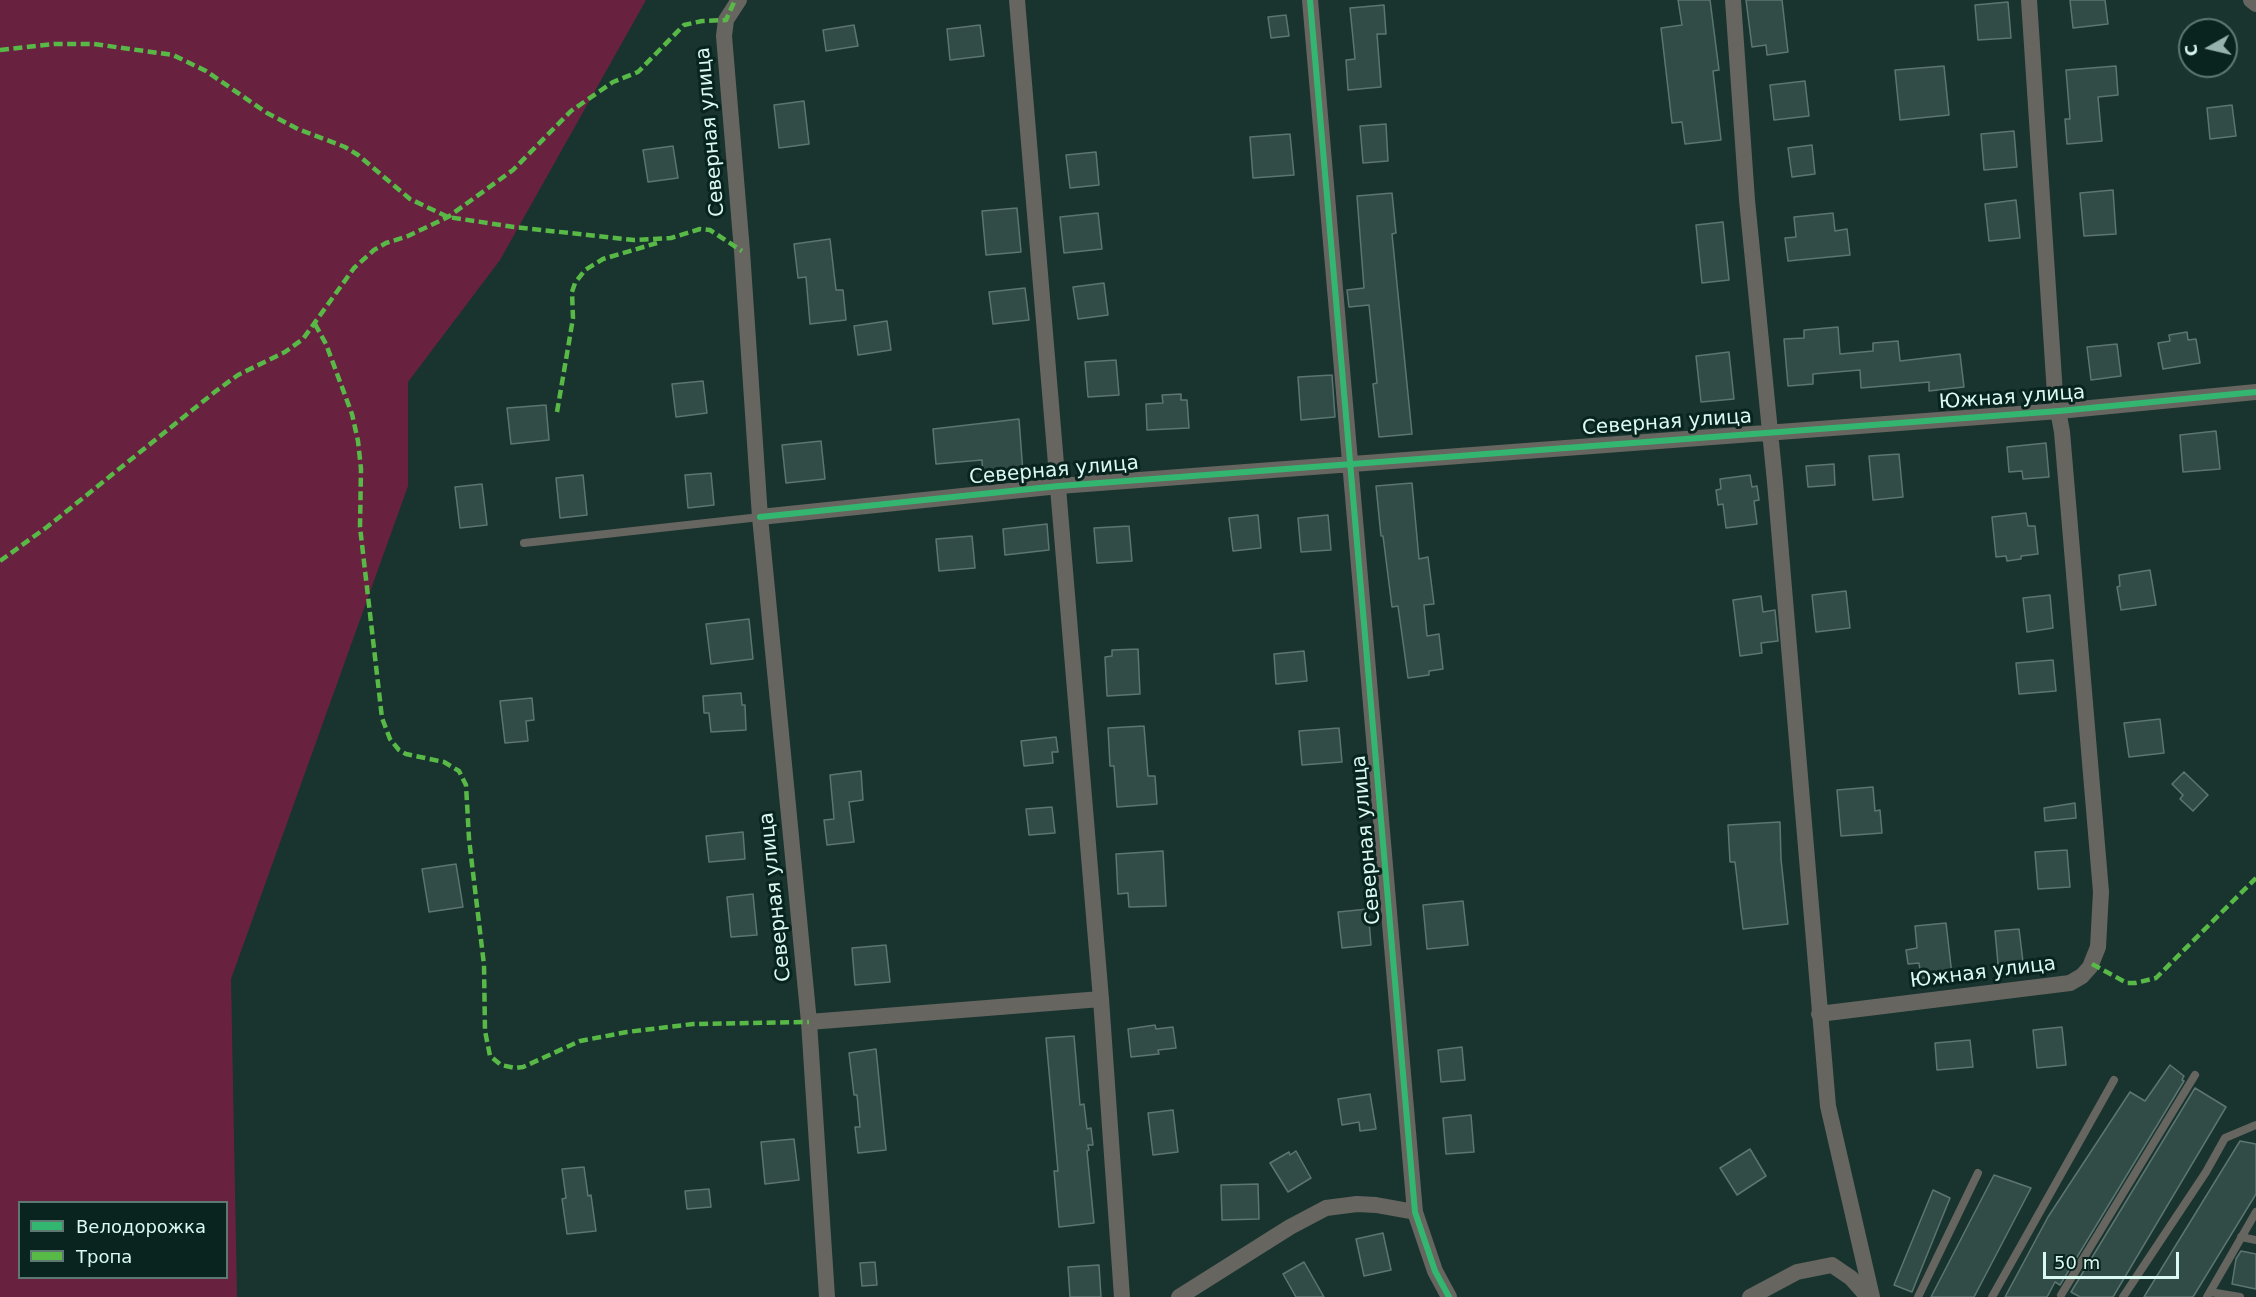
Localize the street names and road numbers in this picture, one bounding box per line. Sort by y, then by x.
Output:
street label: Северная улица [692,46,730,218]
street label: Южная улица [1938,381,2086,415]
street label: Северная улица [1581,405,1753,441]
street label: Северная улица [968,452,1140,490]
street label: Северная улица [1348,754,1386,926]
street label: Северная улица [755,811,797,983]
street label: Южная улица [1909,952,2057,994]

